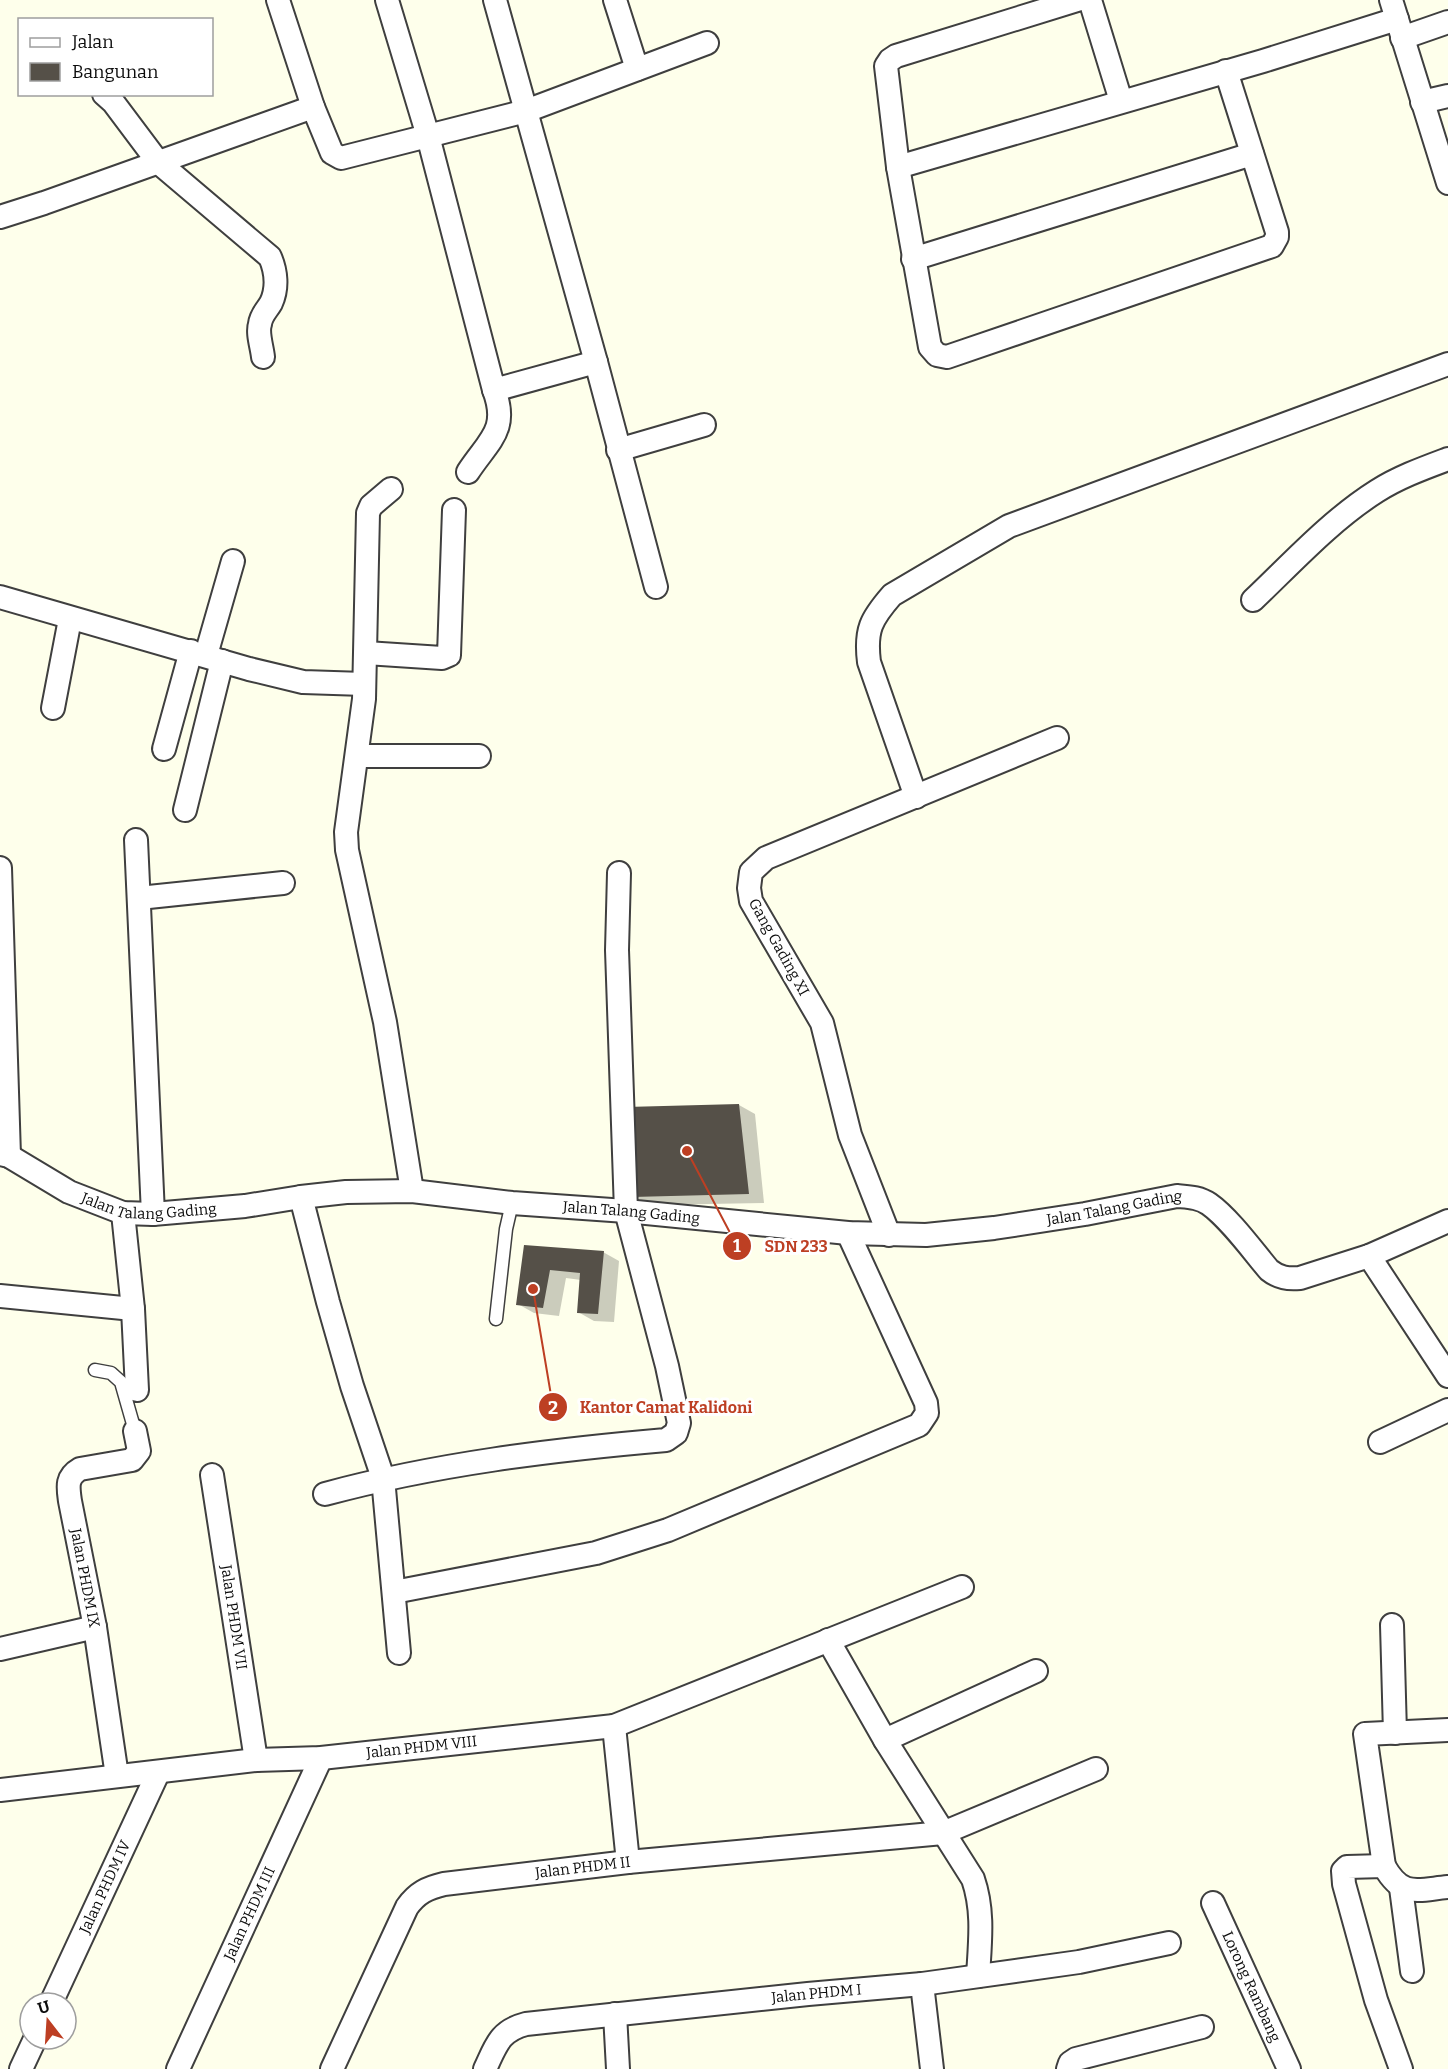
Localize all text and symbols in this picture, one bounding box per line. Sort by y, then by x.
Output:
legend [18,18,213,96]
text: Jalan [71,31,114,53]
text: Bangunan [72,61,159,83]
street label: Gang Gading XI [745,895,813,999]
street label: Jalan Talang Gading [1044,1187,1183,1229]
street label: Jalan Talang Gading [78,1188,217,1223]
street label: Jalan Talang Gading [561,1198,701,1227]
callout: SDN 233 [722,1229,840,1263]
text: 1 [733,1235,741,1257]
text: SDN 233 [764,1237,828,1256]
callout: Kantor Camat Kalidoni [538,1390,764,1424]
text: 2 [548,1397,558,1419]
text: Kantor Camat Kalidoni [580,1398,752,1417]
street label: Jalan PHDM IX [66,1526,104,1630]
street label: Jalan PHDM VII [217,1563,251,1671]
street label: Jalan PHDM VIII [364,1732,478,1762]
street label: Jalan PHDM IV [75,1837,135,1937]
street label: Jalan PHDM II [533,1853,631,1882]
street label: Jalan PHDM III [220,1864,279,1964]
street label: Lorong Rambang [1218,1929,1284,2045]
street label: Jalan PHDM I [769,1980,862,2007]
north arrow [18,1991,78,2051]
text: U [35,1996,52,2018]

